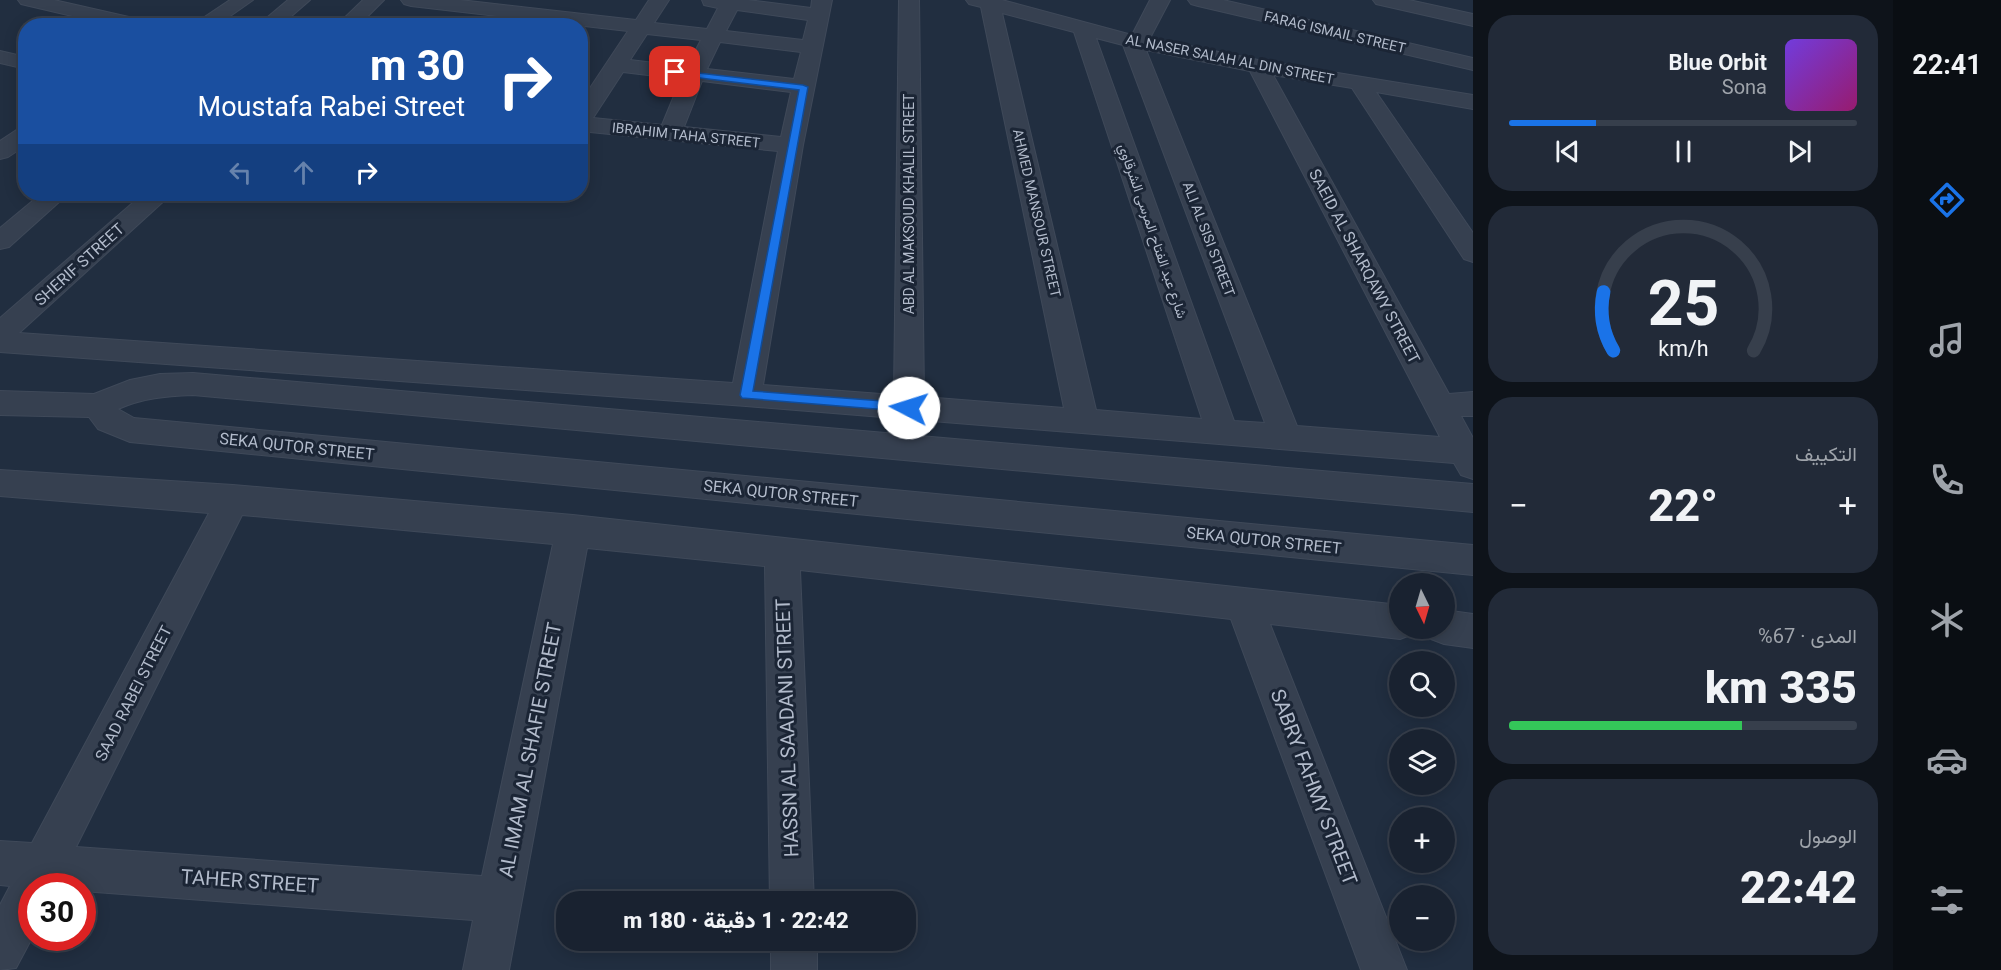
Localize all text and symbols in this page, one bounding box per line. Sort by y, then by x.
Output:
street label: FARAG ISMAIL STREET [1263,8,1408,56]
street label: AL NASER SALAH AL DIN STREET [1125,31,1336,87]
text: 30 m [370,41,465,90]
icon: right [486,42,564,120]
pin [649,46,700,97]
text: 22:41 [1912,49,1982,81]
text: Blue Orbit [1669,50,1767,75]
icon: arrive [658,55,691,88]
text: Sona [1722,75,1767,99]
text: Moustafa Rabei Street [198,91,465,123]
street label: ABD AL MAKSOUD KHALIL STREET [901,93,917,314]
street label: IBRAHIM TAHA STREET [611,119,762,151]
street label: AHMED MANSOUR STREET [1010,127,1064,299]
icon: previous [1551,135,1584,168]
icon: pause [1667,135,1700,168]
icon: next [1783,135,1816,168]
street label: شارع عبد الفتاح المرسى الشرقاوي [1112,142,1190,322]
icon: left [224,156,257,189]
icon: ahead [287,156,320,189]
icon: right [350,156,383,189]
street label: SAEID AL SHARQAWY STREET [1305,166,1424,367]
street label: ALI AL SISI STREET [1180,179,1238,299]
icon: directions [1926,179,1968,221]
street label: SHERIF STREET [31,219,128,310]
text: 25 [1647,267,1719,340]
icon: music [1926,319,1968,361]
text: km/h [1658,336,1708,361]
position arrow [877,376,941,440]
street label: SEKA QUTOR STREET [219,429,376,464]
text: التكييف [1795,442,1857,466]
icon: phone [1926,459,1968,501]
street label: SEKA QUTOR STREET [703,476,860,511]
text: 22° [1648,479,1718,532]
text: − [1509,486,1528,525]
text: + [1838,486,1857,525]
street label: SEKA QUTOR STREET [1186,523,1343,558]
north arrow [1389,573,1455,639]
map controls [1389,573,1455,951]
street label: HASSN AL SAADANI STREET [770,598,804,858]
icon: climate [1926,599,1968,641]
street label: AL IMAM AL SHAFIE STREET [493,620,567,880]
street label: SAAD RABEI STREET [91,622,176,764]
text: المدى · 67% [1758,624,1857,648]
button: search [1389,651,1455,717]
text: 335 km [1705,661,1857,714]
street label: SABRY FAHMY STREET [1266,686,1363,888]
button: layers [1389,729,1455,795]
icon: car [1926,739,1968,781]
button: + [1389,807,1455,873]
text: الوصول [1799,824,1857,848]
text: 22:42 [1740,861,1857,914]
street label: TAHER STREET [180,864,320,898]
speed limit sign: 30 [18,873,96,951]
icon: filters [1926,879,1968,921]
button: − [1389,885,1455,951]
text: 22:42 · 1 دقيقة · 180 m [623,908,849,933]

